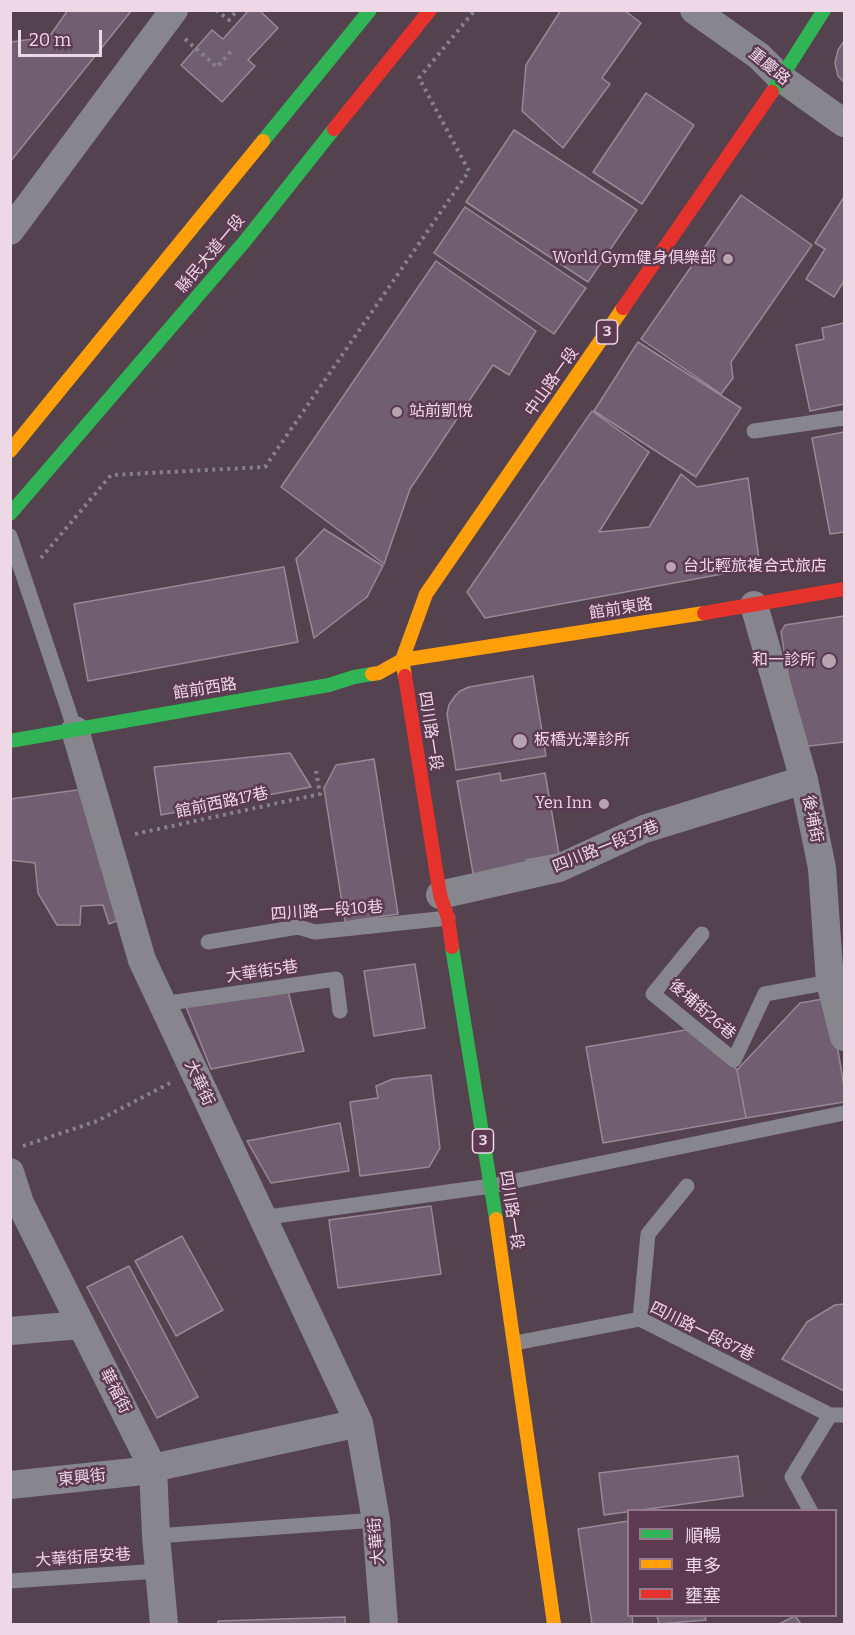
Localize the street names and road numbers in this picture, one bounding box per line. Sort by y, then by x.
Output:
street label: 重慶路 [744,44,794,90]
street label: 縣民大道一段 [173,211,249,297]
road number: 3 [596,320,618,344]
street label: 中山路一段 [521,344,583,420]
street label: 館前東路 [588,595,654,623]
street label: 館前西路 [172,675,238,703]
street label: 四川路一段 [414,690,446,772]
street label: 館前西路17巷 [174,784,270,822]
street label: 後埔街 [798,794,826,844]
street label: 四川路一段37巷 [550,817,662,877]
street label: 四川路一段10巷 [270,897,384,925]
street label: 大華街5巷 [225,957,299,987]
street label: 後埔街26巷 [665,976,739,1044]
street label: 大華街 [180,1057,218,1109]
road number: 3 [472,1129,494,1153]
street label: 四川路一段 [495,1169,527,1251]
street label: 四川路一段87巷 [647,1298,757,1366]
street label: 華福街 [96,1365,134,1417]
street label: 東興街 [57,1466,107,1490]
street label: 大華街 [365,1516,389,1566]
street label: 大華街居安巷 [34,1545,132,1571]

